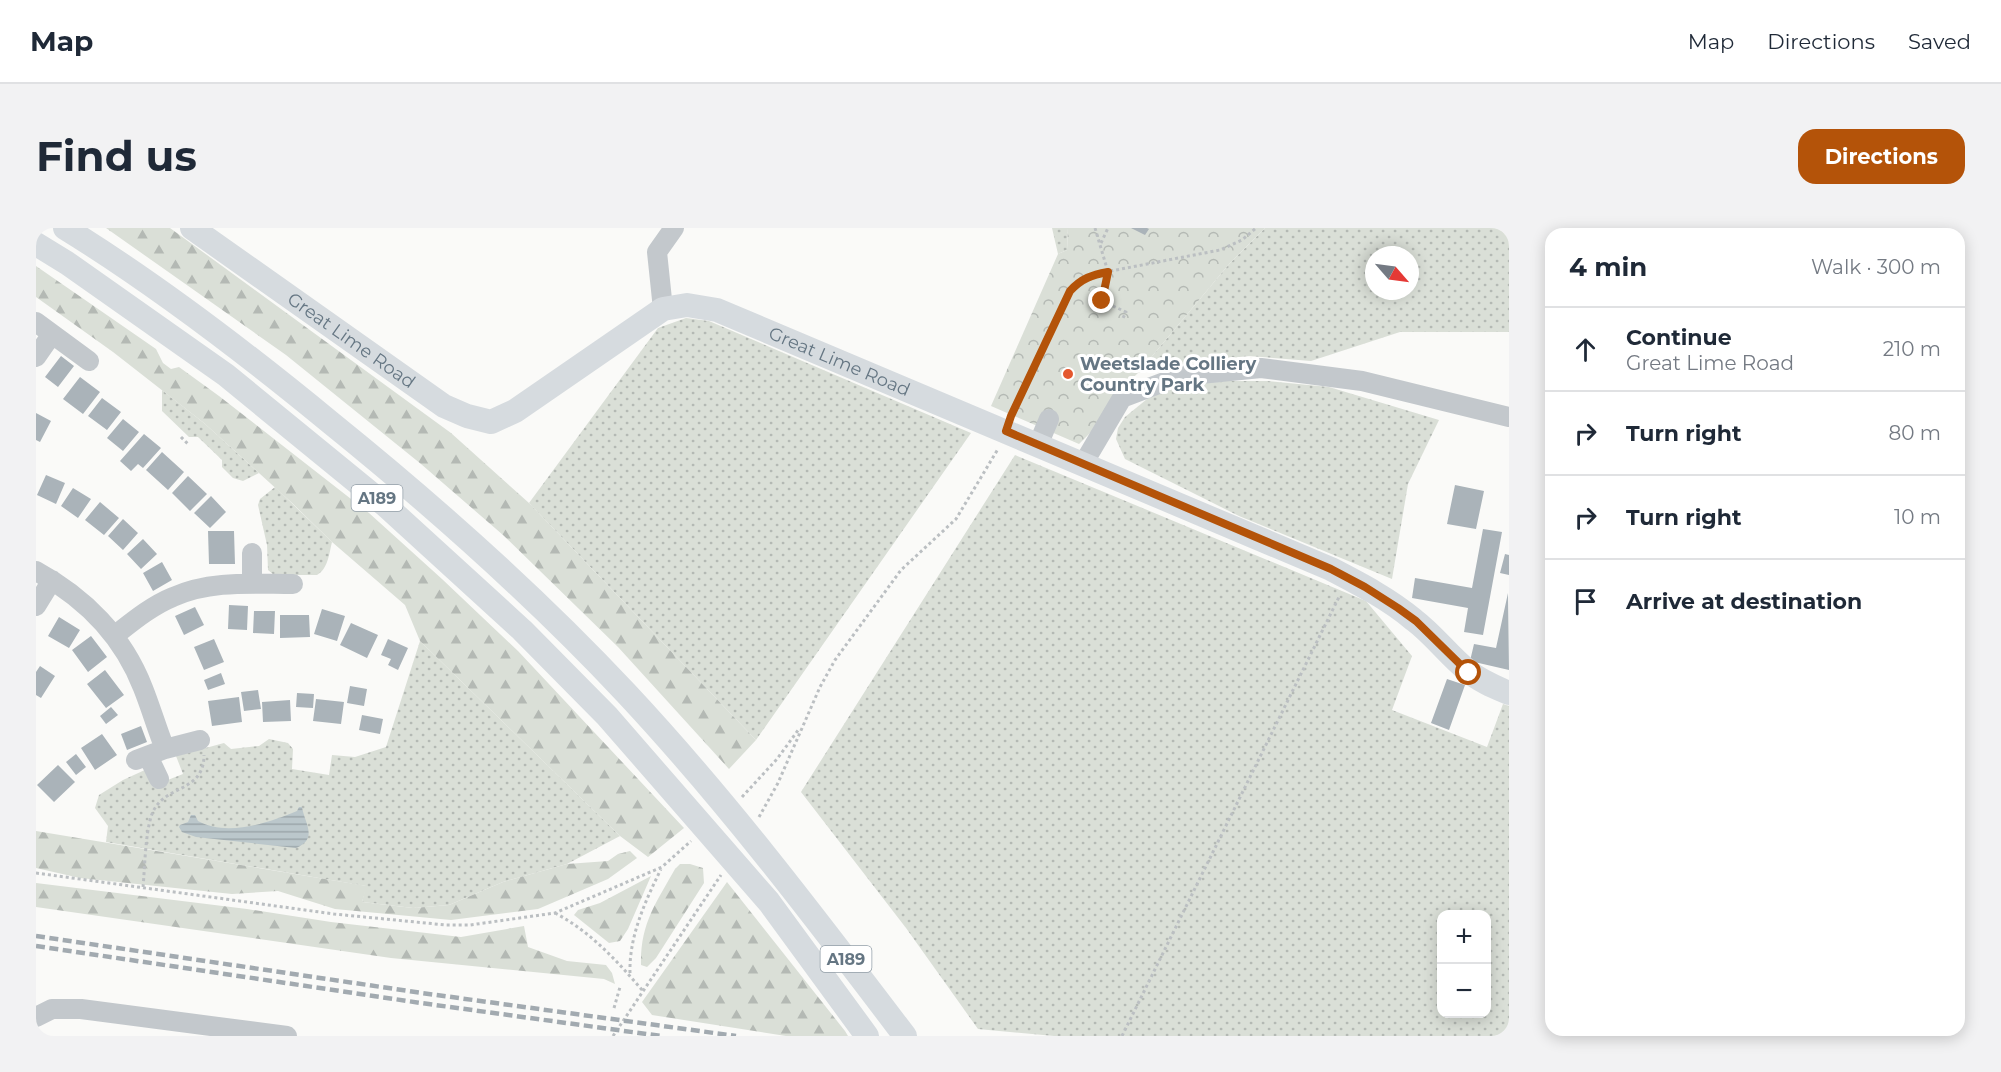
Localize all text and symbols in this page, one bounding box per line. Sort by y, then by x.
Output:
text: Map [30,24,93,58]
text: Map [1688,29,1734,54]
text: Directions [1767,29,1875,54]
text: Saved [1908,29,1971,54]
button: Directions [1798,129,1965,184]
text: Find us [36,130,197,182]
north arrow [1365,246,1419,300]
text: 4 min [1569,251,1647,283]
text: Walk · 300 m [1811,255,1941,279]
route end [1088,287,1114,313]
street label: Great Lime Road [283,288,419,393]
street label: Great Lime Road [765,322,913,401]
text: Continue [1626,324,1732,351]
icon: ahead [1569,333,1602,366]
text: 210 m [1883,337,1941,361]
text: Great Lime Road [1626,351,1794,375]
place label: Weetslade Colliery Country Park [1080,353,1256,396]
marker: Weetslade Colliery Country Park [1061,367,1075,381]
icon: right [1569,417,1602,450]
text: Turn right [1626,420,1741,447]
text: 80 m [1889,421,1941,445]
road number: A189 [352,485,402,511]
icon: right [1569,501,1602,534]
text: Turn right [1626,504,1741,531]
text: 10 m [1894,505,1941,529]
icon: arrive [1569,585,1602,618]
text: Arrive at destination [1626,588,1862,615]
route start [1455,659,1481,685]
map controls [1437,910,1491,1018]
button: + [1437,910,1491,964]
road number: A189 [820,946,872,972]
button: − [1437,964,1491,1018]

